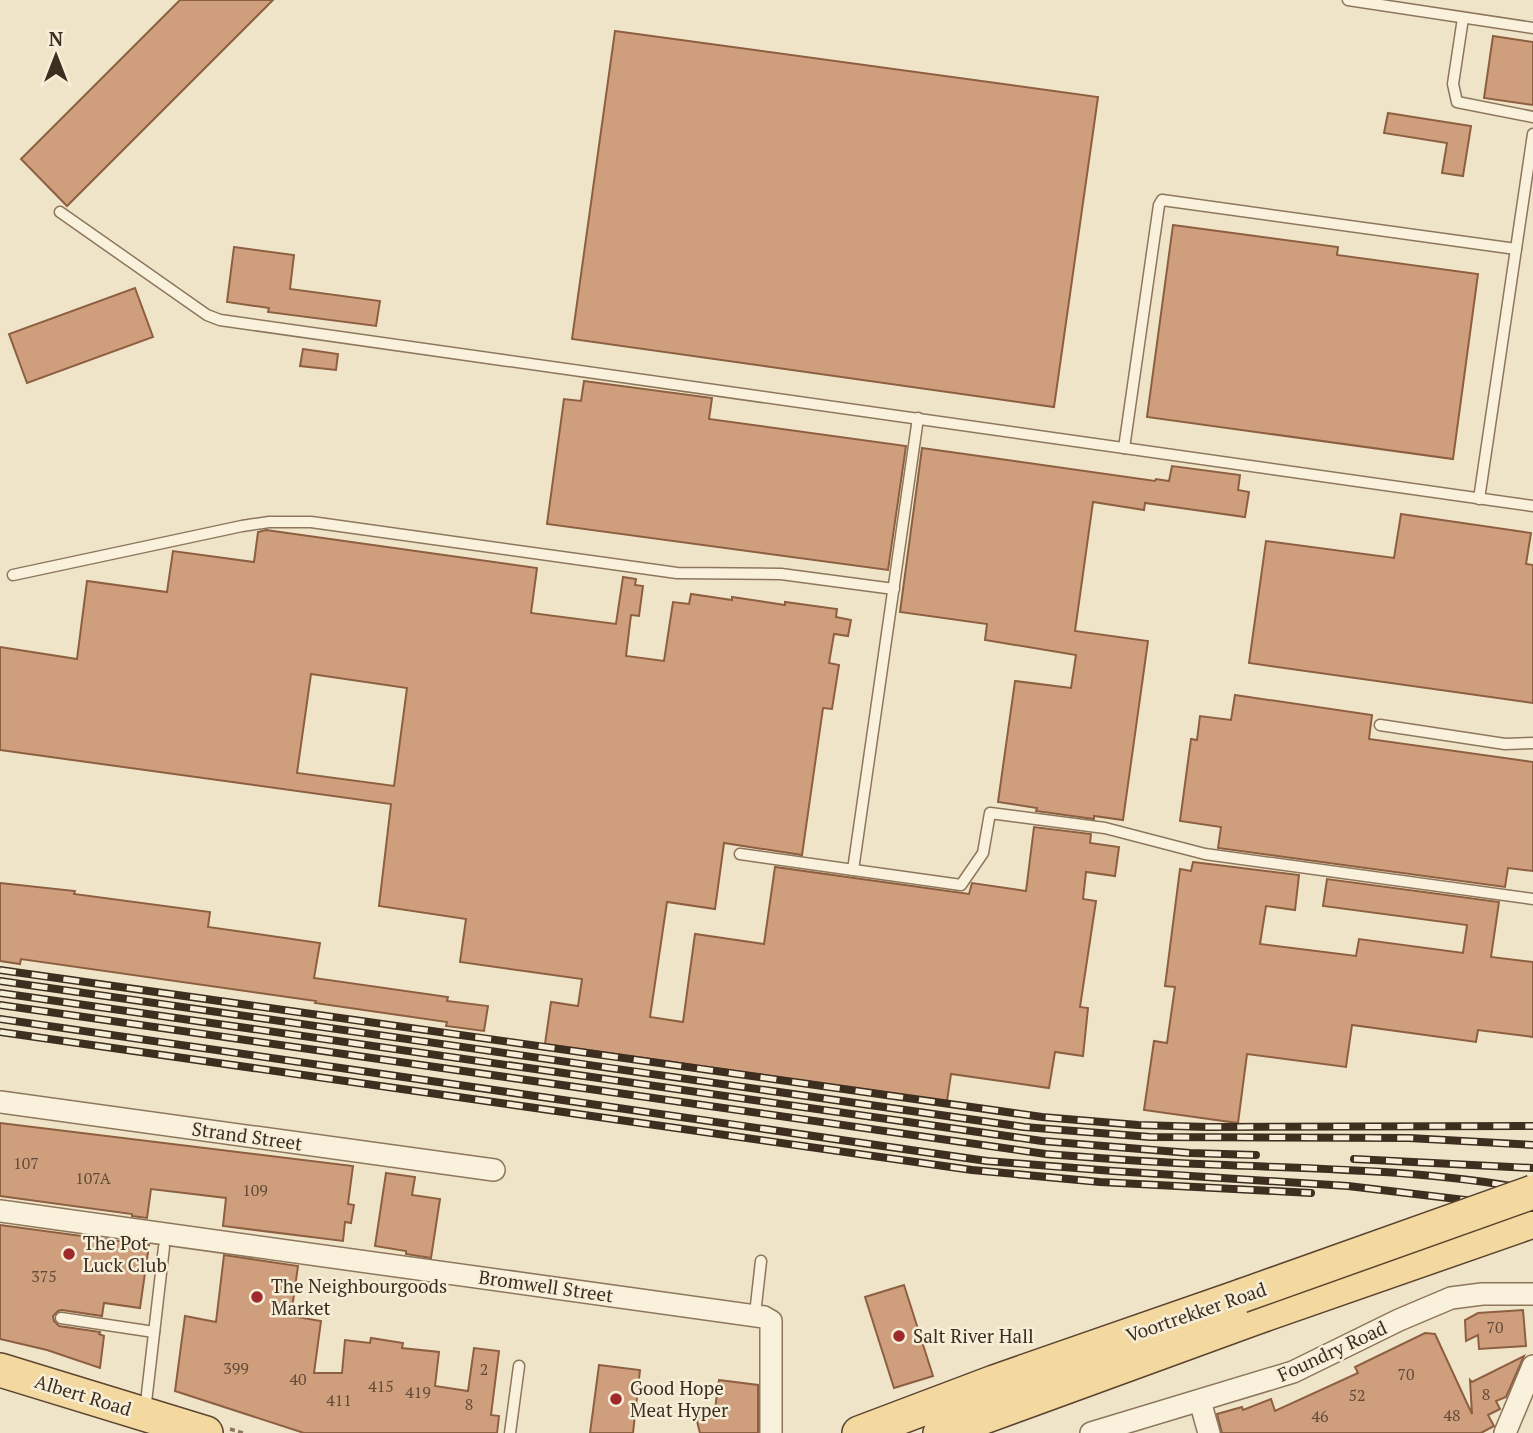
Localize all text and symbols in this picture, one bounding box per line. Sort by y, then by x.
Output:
north arrow [21,21,91,91]
text: N [49,26,64,51]
street label: Strand Street [190,1115,304,1156]
house number: 107 [13,1152,39,1174]
house number: 107A [75,1167,111,1189]
house number: 109 [242,1179,268,1201]
place label: The Pot Luck Club [83,1230,167,1277]
marker: The Pot Luck Club [61,1246,77,1262]
street label: Bromwell Street [477,1264,615,1307]
house number: 375 [31,1265,57,1287]
place label: The Neighbourgoods Market [271,1273,447,1320]
street label: Voortrekker Road [1122,1276,1270,1347]
marker: The Neighbourgoods Market [249,1289,265,1305]
street label: Foundry Road [1273,1314,1391,1387]
house number: 70 [1486,1316,1504,1338]
place label: Salt River Hall [913,1323,1034,1348]
marker: Salt River Hall [891,1328,907,1344]
house number: 399 [223,1357,249,1379]
house number: 2 [480,1358,488,1380]
house number: 70 [1397,1363,1415,1385]
street label: Albert Road [32,1368,135,1421]
house number: 40 [289,1368,307,1390]
house number: 415 [368,1375,394,1397]
place label: Good Hope Meat Hyper [630,1375,729,1422]
house number: 419 [405,1381,431,1403]
house number: 8 [1482,1383,1490,1405]
house number: 52 [1348,1384,1366,1406]
house number: 411 [326,1389,352,1411]
marker: Good Hope Meat Hyper [608,1391,624,1407]
house number: 8 [465,1393,473,1415]
house number: 48 [1443,1404,1461,1426]
house number: 46 [1311,1405,1329,1427]

